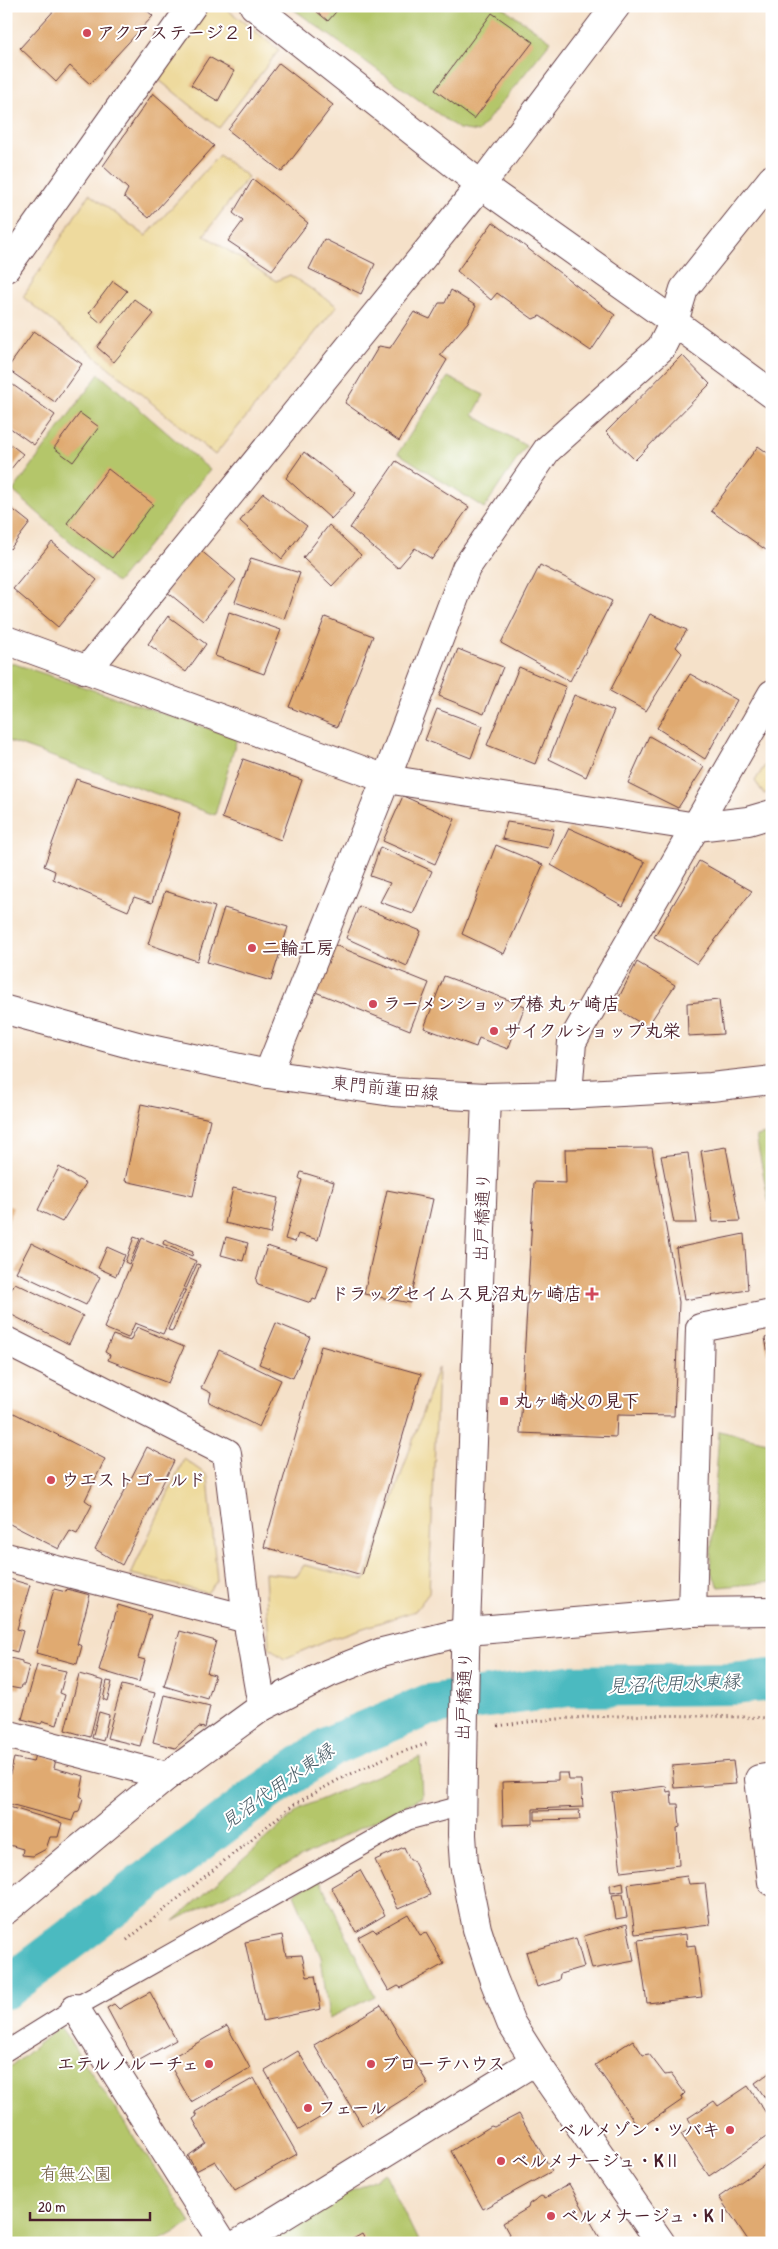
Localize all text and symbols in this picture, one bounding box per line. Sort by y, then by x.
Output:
place label: アクアステージ２１ [97,20,259,45]
marker: アクアステージ２１ [81,27,93,39]
place label: 二輪工房 [262,935,334,960]
marker: 二輪工房 [246,942,258,954]
place label: ラーメンショップ椿 丸ヶ崎店 [383,991,620,1016]
marker: ラーメンショップ椿 丸ヶ崎店 [367,998,379,1010]
place label: サイクルショップ丸栄 [504,1018,680,1043]
marker: サイクルショップ丸栄 [488,1025,500,1037]
street label: 東門前蓮田線 [330,1069,440,1106]
street label: 出戸橋通り [467,1172,496,1262]
place label: ドラッグセイムス見沼丸ヶ崎店 [331,1281,582,1306]
marker: ドラッグセイムス見沼丸ヶ崎店 [586,1288,598,1300]
place label: 丸ヶ崎火の見下 [514,1388,640,1413]
marker: 丸ヶ崎火の見下 [498,1395,510,1407]
place label: ウエストゴールド [61,1467,206,1492]
marker: ウエストゴールド [45,1474,57,1486]
street label: 出戸橋通り [449,1651,478,1741]
water label: 見沼代用水東縁 [607,1668,743,1698]
water label: 見沼代用水東縁 [215,1736,341,1835]
place label: エテルノルーチェ [57,2051,199,2076]
place label: ブローテハウス [381,2051,505,2076]
marker: エテルノルーチェ [203,2058,215,2070]
marker: ブローテハウス [365,2058,377,2070]
place label: フェール [318,2095,387,2120]
marker: フェール [302,2102,314,2114]
place label: ベルメゾン・ツバキ [558,2117,720,2142]
marker: ベルメゾン・ツバキ [724,2124,736,2136]
place label: ベルメナージュ・KⅡ [511,2148,681,2173]
marker: ベルメナージュ・KⅡ [495,2155,507,2167]
park label: 有無公園 [40,2161,112,2186]
scale bar [30,2189,150,2221]
text: 20 m [38,2196,65,2217]
place label: ベルメナージュ・KⅠ [561,2203,731,2228]
marker: ベルメナージュ・KⅠ [545,2210,557,2222]

